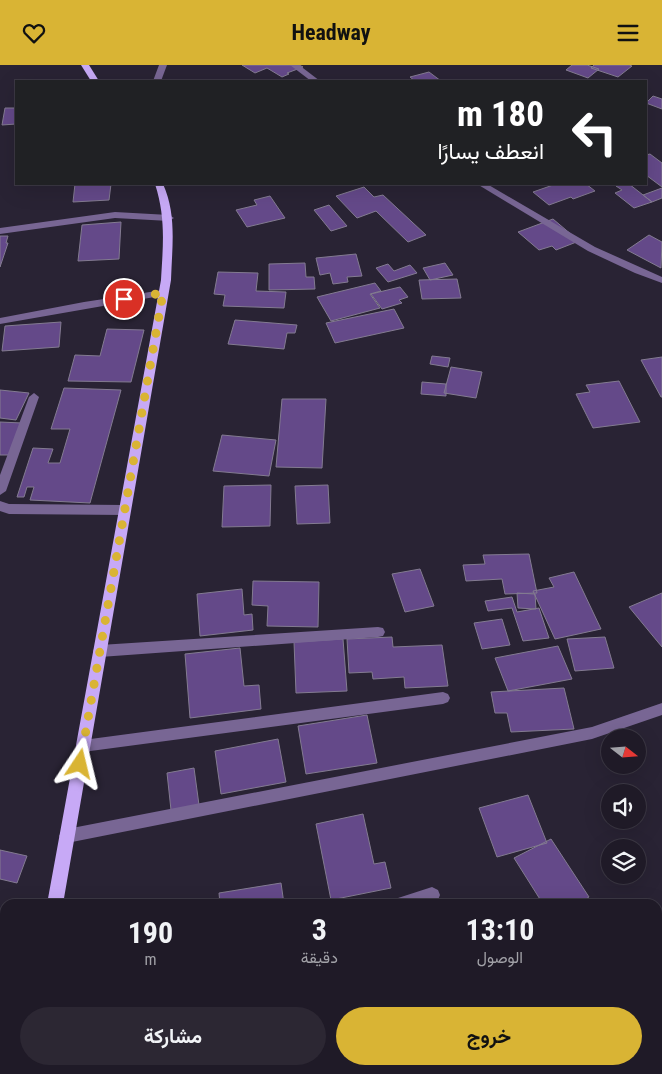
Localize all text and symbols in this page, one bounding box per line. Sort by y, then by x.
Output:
icon: heart [20,19,48,47]
icon: menu [614,19,642,47]
text: Headway [291,20,371,45]
text: 180 m [457,94,544,135]
icon: left [562,100,627,165]
text: انعطف يسارًا [437,139,544,164]
pin [103,278,145,320]
icon: arrive [110,285,138,313]
north arrow [601,729,646,774]
map controls [601,729,646,884]
position arrow [53,737,105,789]
button: sound [601,784,646,829]
button: layers [601,839,646,884]
text: 3 [312,912,327,947]
text: 13:10 [465,912,534,947]
text: 190 [128,915,173,950]
text: دقيقة [301,948,338,967]
text: الوصول [477,948,523,967]
text: m [144,950,156,969]
button: مشاركة [20,1007,326,1065]
button: خروج [336,1007,642,1065]

